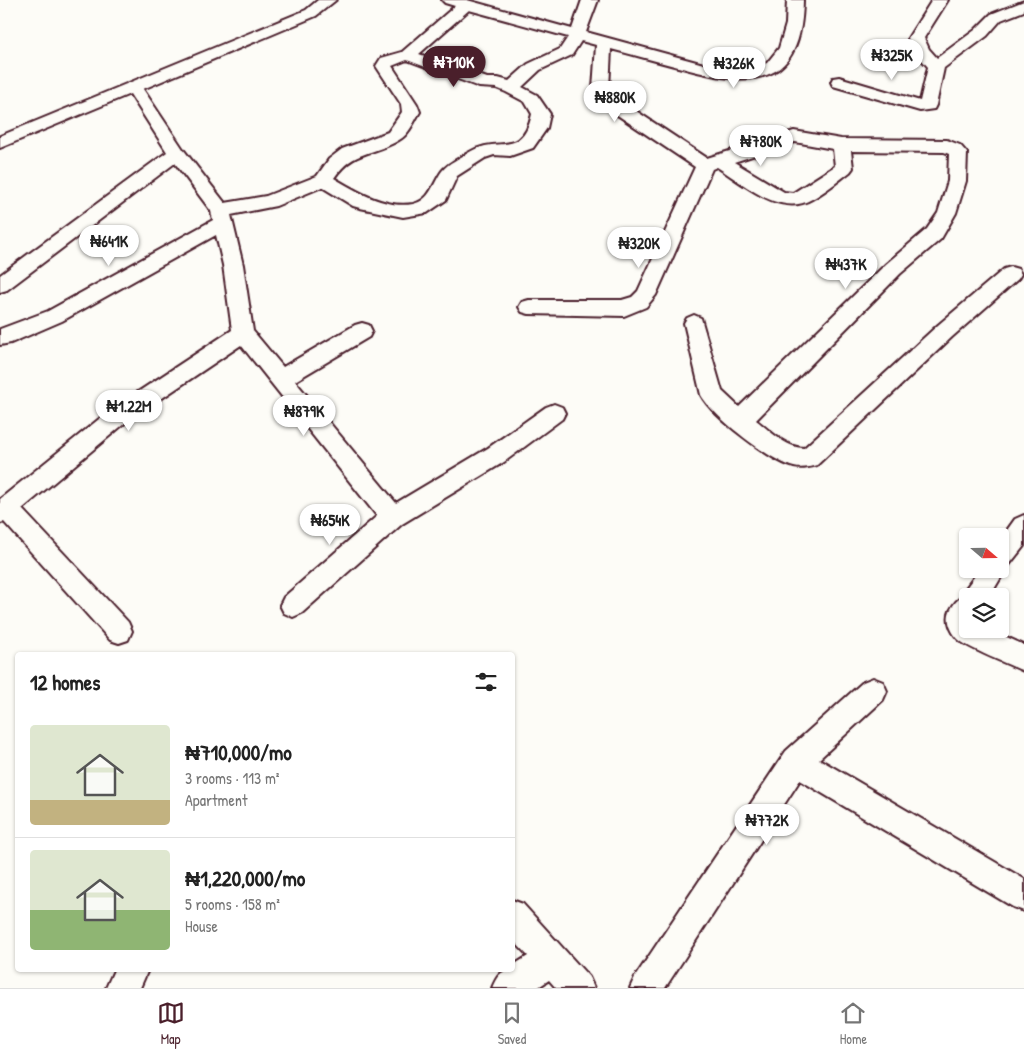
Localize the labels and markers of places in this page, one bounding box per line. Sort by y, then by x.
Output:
pin: ₦325K [857,38,927,81]
pin: ₦710K [419,46,489,88]
pin: ₦326K [699,46,769,89]
pin: ₦880K [580,80,650,123]
pin: ₦780K [726,124,796,167]
pin: ₦641K [74,224,144,267]
pin: ₦320K [604,226,674,269]
pin: ₦437K [811,248,881,290]
pin: ₦1.22M [88,390,170,432]
pin: ₦879K [269,394,339,437]
pin: ₦654K [295,504,365,546]
pin: ₦772K [732,804,802,846]

